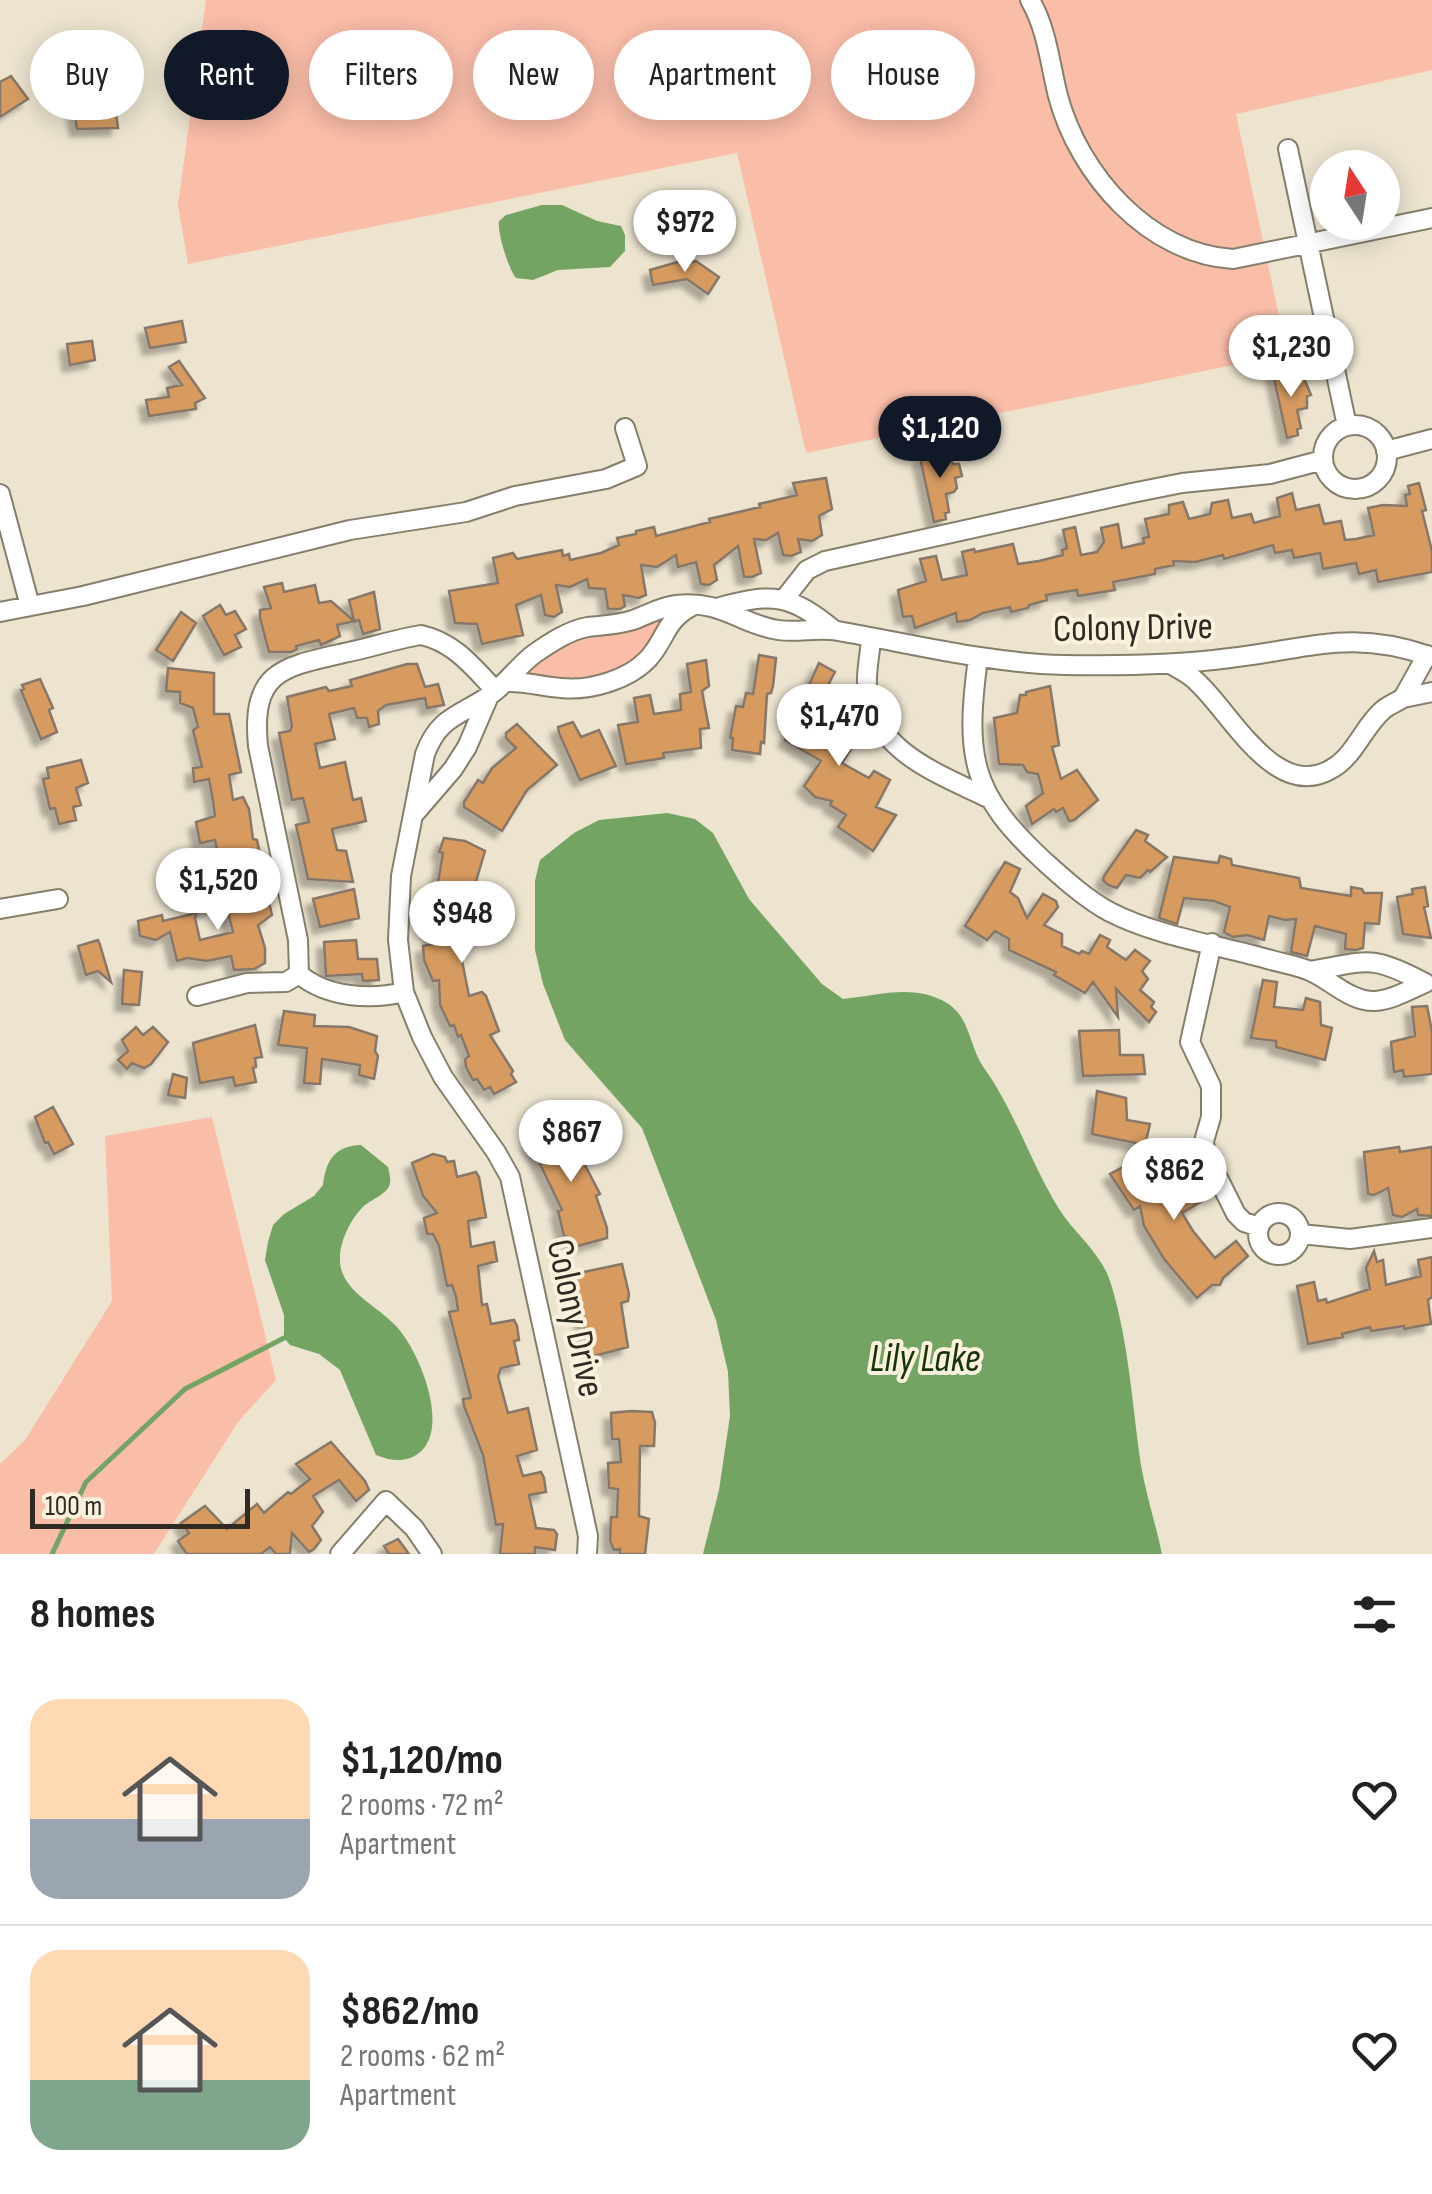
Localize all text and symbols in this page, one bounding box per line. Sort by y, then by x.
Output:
chip: Buy [30,30,144,120]
chip: Rent [164,30,289,120]
chip: Filters [309,30,453,120]
chip: New [473,30,594,120]
chip: Apartment [614,30,811,120]
chip: House [831,30,975,120]
north arrow [1310,150,1400,240]
map controls [1310,150,1400,240]
pin: $972 [626,190,744,275]
text: $972 [655,203,715,242]
pin: $1,230 [1210,315,1372,400]
text: $1,230 [1251,328,1331,367]
pin: $1,120 [859,396,1021,481]
text: $1,120 [900,409,980,448]
street label: Colony Drive [1053,604,1213,652]
pin: $1,470 [758,684,920,769]
text: $1,470 [799,697,879,736]
pin: $1,520 [137,848,299,933]
text: $1,520 [178,861,258,900]
pin: $948 [403,881,521,966]
text: $948 [431,894,493,933]
pin: $867 [512,1100,630,1185]
text: $867 [541,1113,601,1152]
pin: $862 [1115,1138,1233,1223]
text: $862 [1144,1151,1204,1190]
street label: Colony Drive [536,1235,614,1401]
water label: Lily Lake [870,1335,980,1383]
scale bar [30,1484,250,1528]
text: 100 m [45,1490,102,1523]
icon: filters [1347,1587,1402,1642]
text: 8 homes [30,1589,155,1640]
text: $1,120/mo [340,1735,503,1786]
icon: home [110,1739,230,1859]
icon: heart [1347,1772,1402,1827]
text: 2 rooms · 72 m² [340,1786,504,1825]
text: Apartment [340,1825,456,1864]
text: $862/mo [340,1986,479,2037]
icon: home [110,1990,230,2110]
icon: heart [1347,2023,1402,2078]
text: 2 rooms · 62 m² [340,2037,505,2076]
text: Apartment [340,2076,456,2115]

